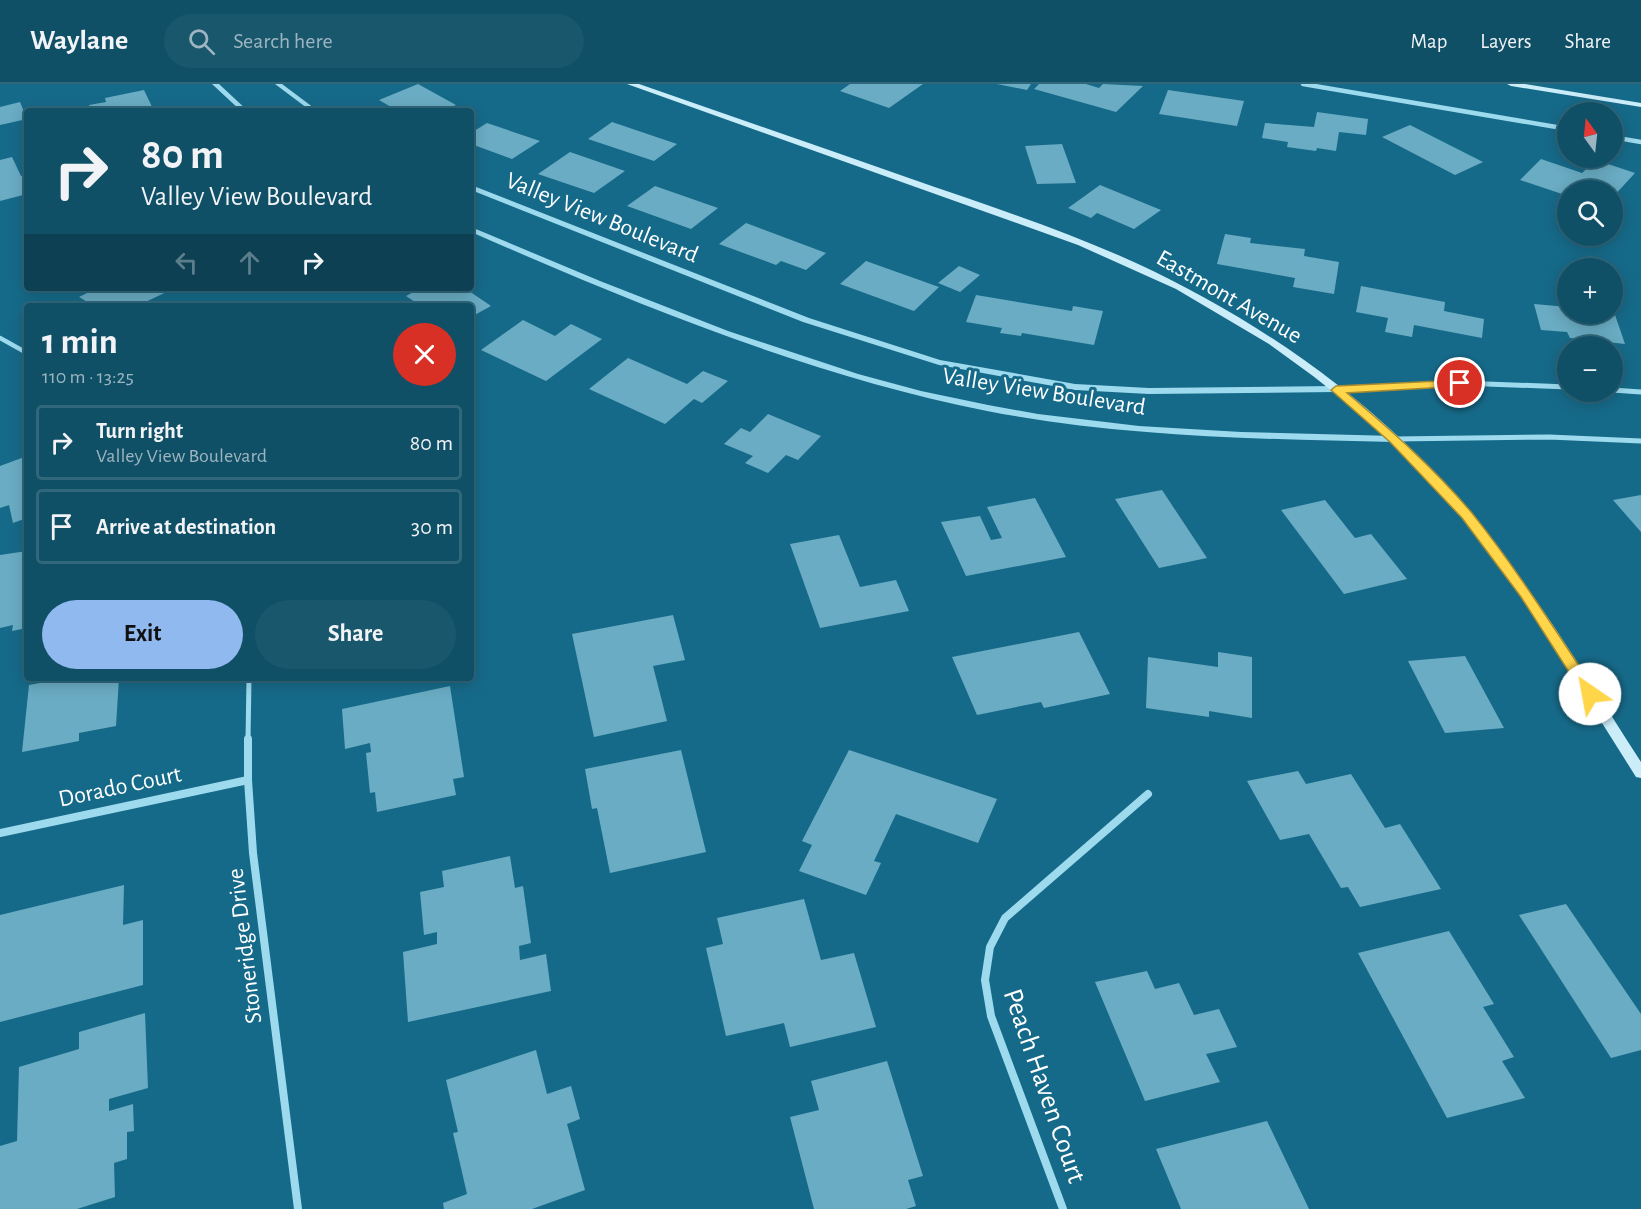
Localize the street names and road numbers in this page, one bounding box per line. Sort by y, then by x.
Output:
street label: Valley View Boulevard [502,168,702,268]
street label: Eastmont Avenue [1152,246,1306,348]
street label: Valley View Boulevard [941,364,1147,420]
street label: Dorado Court [56,762,184,812]
street label: Stoneridge Drive [224,867,266,1025]
street label: Peach Haven Court [998,985,1090,1187]

